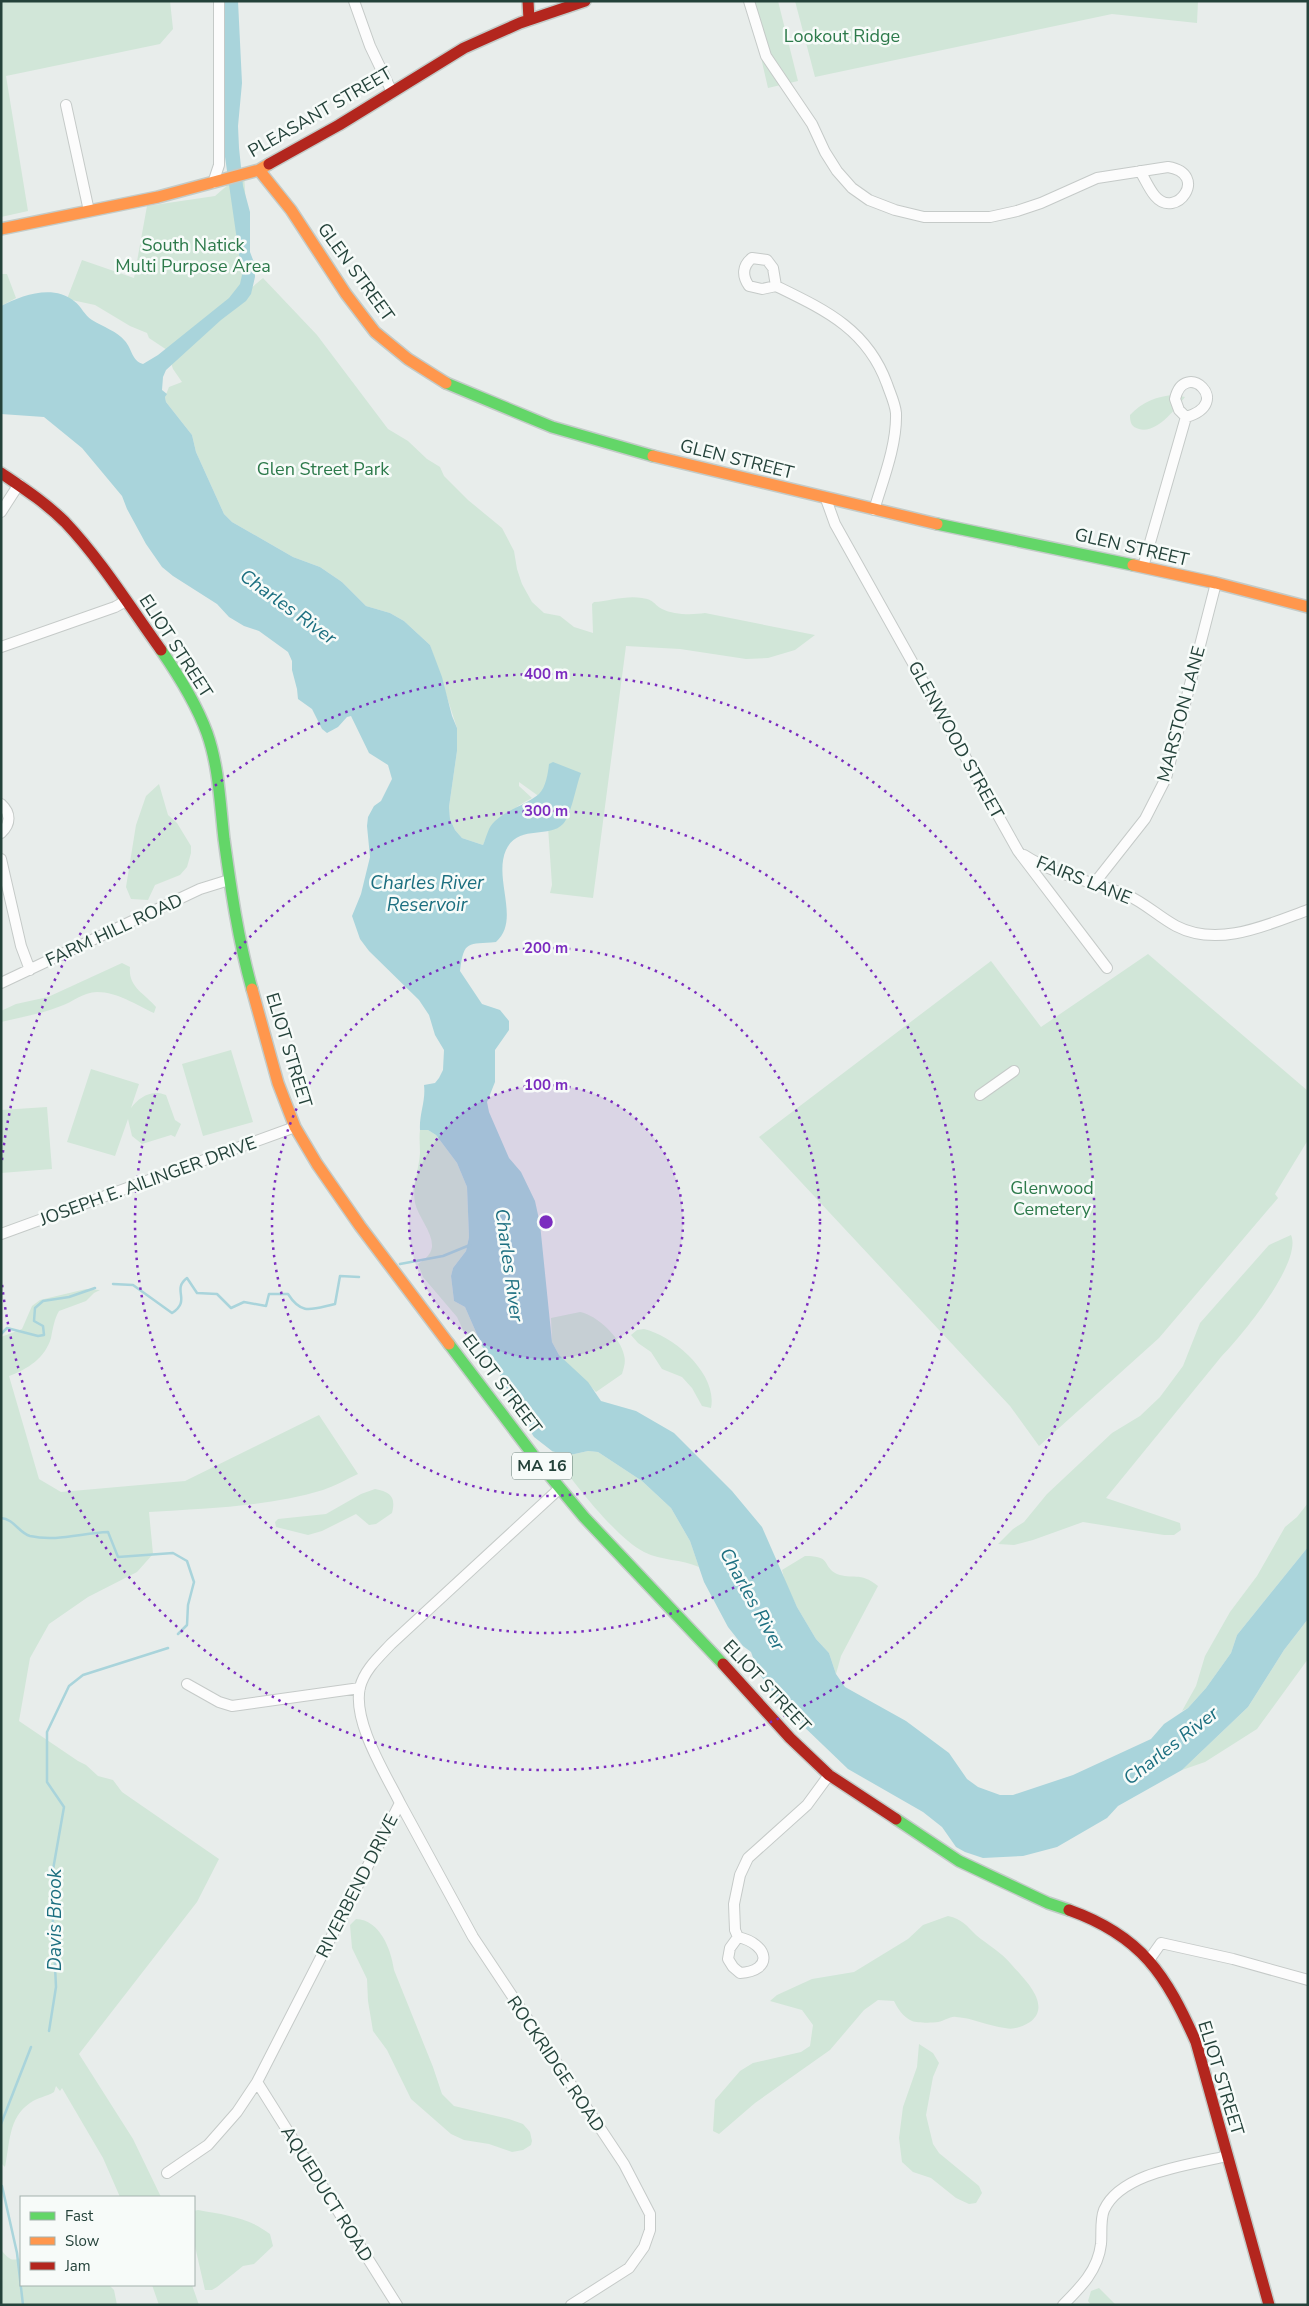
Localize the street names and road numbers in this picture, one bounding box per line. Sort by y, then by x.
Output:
street label: PLEASANT STREET [244,61,397,163]
street label: GLEN STREET [312,218,400,326]
street label: GLEN STREET [678,433,797,485]
street label: GLEN STREET [1073,522,1192,572]
street label: ELIOT STREET [134,590,218,702]
street label: MARSTON LANE [1151,644,1211,784]
street label: GLENWOOD STREET [903,657,1009,823]
street label: FAIRS LANE [1033,850,1135,910]
street label: FARM HILL ROAD [42,888,186,972]
street label: ELIOT STREET [260,990,318,1110]
street label: JOSEPH E. AILINGER DRIVE [35,1131,260,1232]
street label: ELIOT STREET [457,1329,547,1439]
road number: MA 16 [512,1452,572,1480]
street label: ELIOT STREET [718,1634,816,1738]
street label: RIVERBEND DRIVE [310,1810,404,1962]
street label: ROCKRIDGE ROAD [501,1991,611,2137]
street label: ELIOT STREET [1192,2018,1250,2138]
street label: AQUEDUCT ROAD [275,2121,379,2267]

